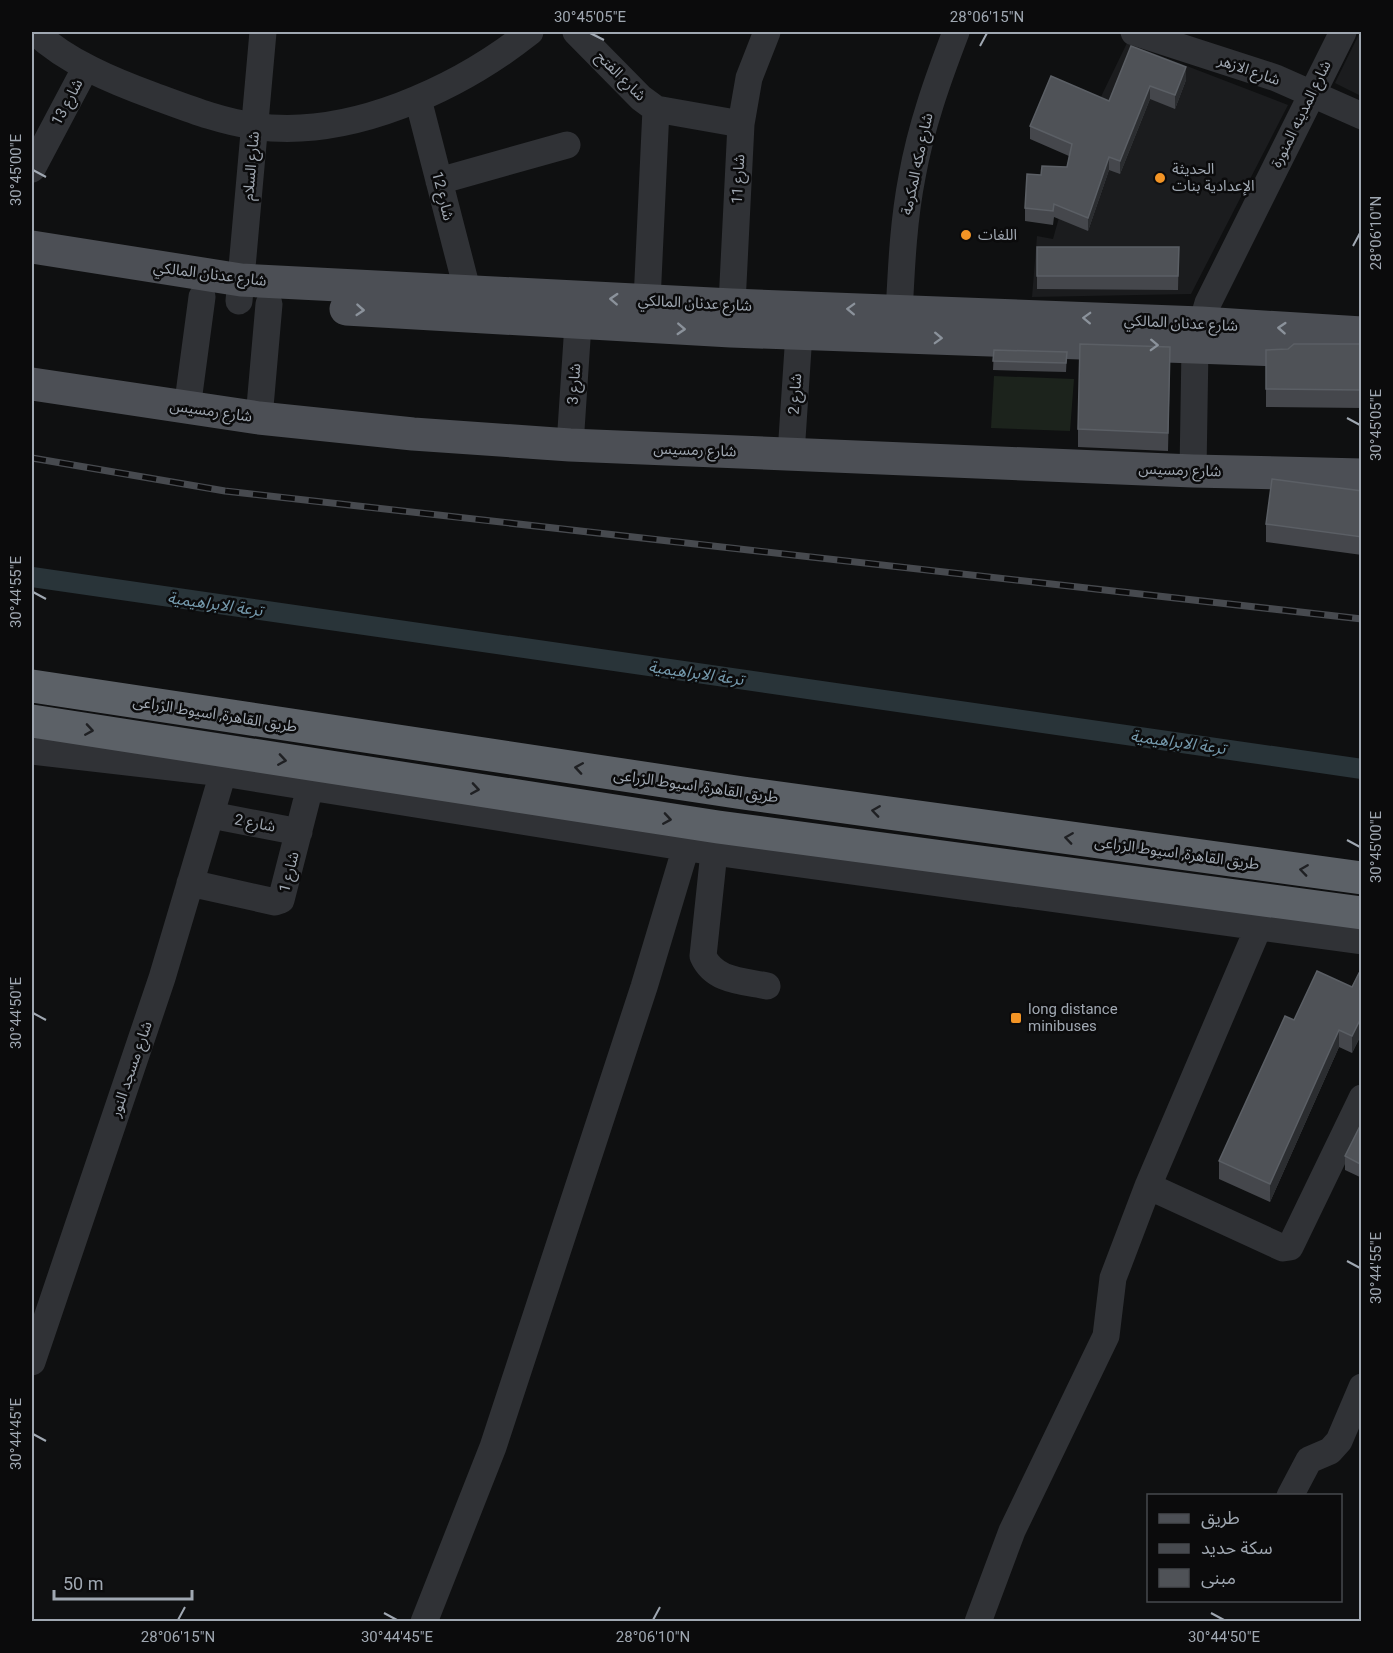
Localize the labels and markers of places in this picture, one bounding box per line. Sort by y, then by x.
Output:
place label: الحديثة الإعدادية بنات [1172,160,1255,196]
marker: الحديثة الإعدادية بنات [1153,171,1167,185]
place label: اللغات [978,226,1017,244]
marker: اللغات [959,228,973,242]
place label: long distance minibuses [1028,1000,1118,1035]
marker: long distance minibuses [1009,1011,1023,1025]

